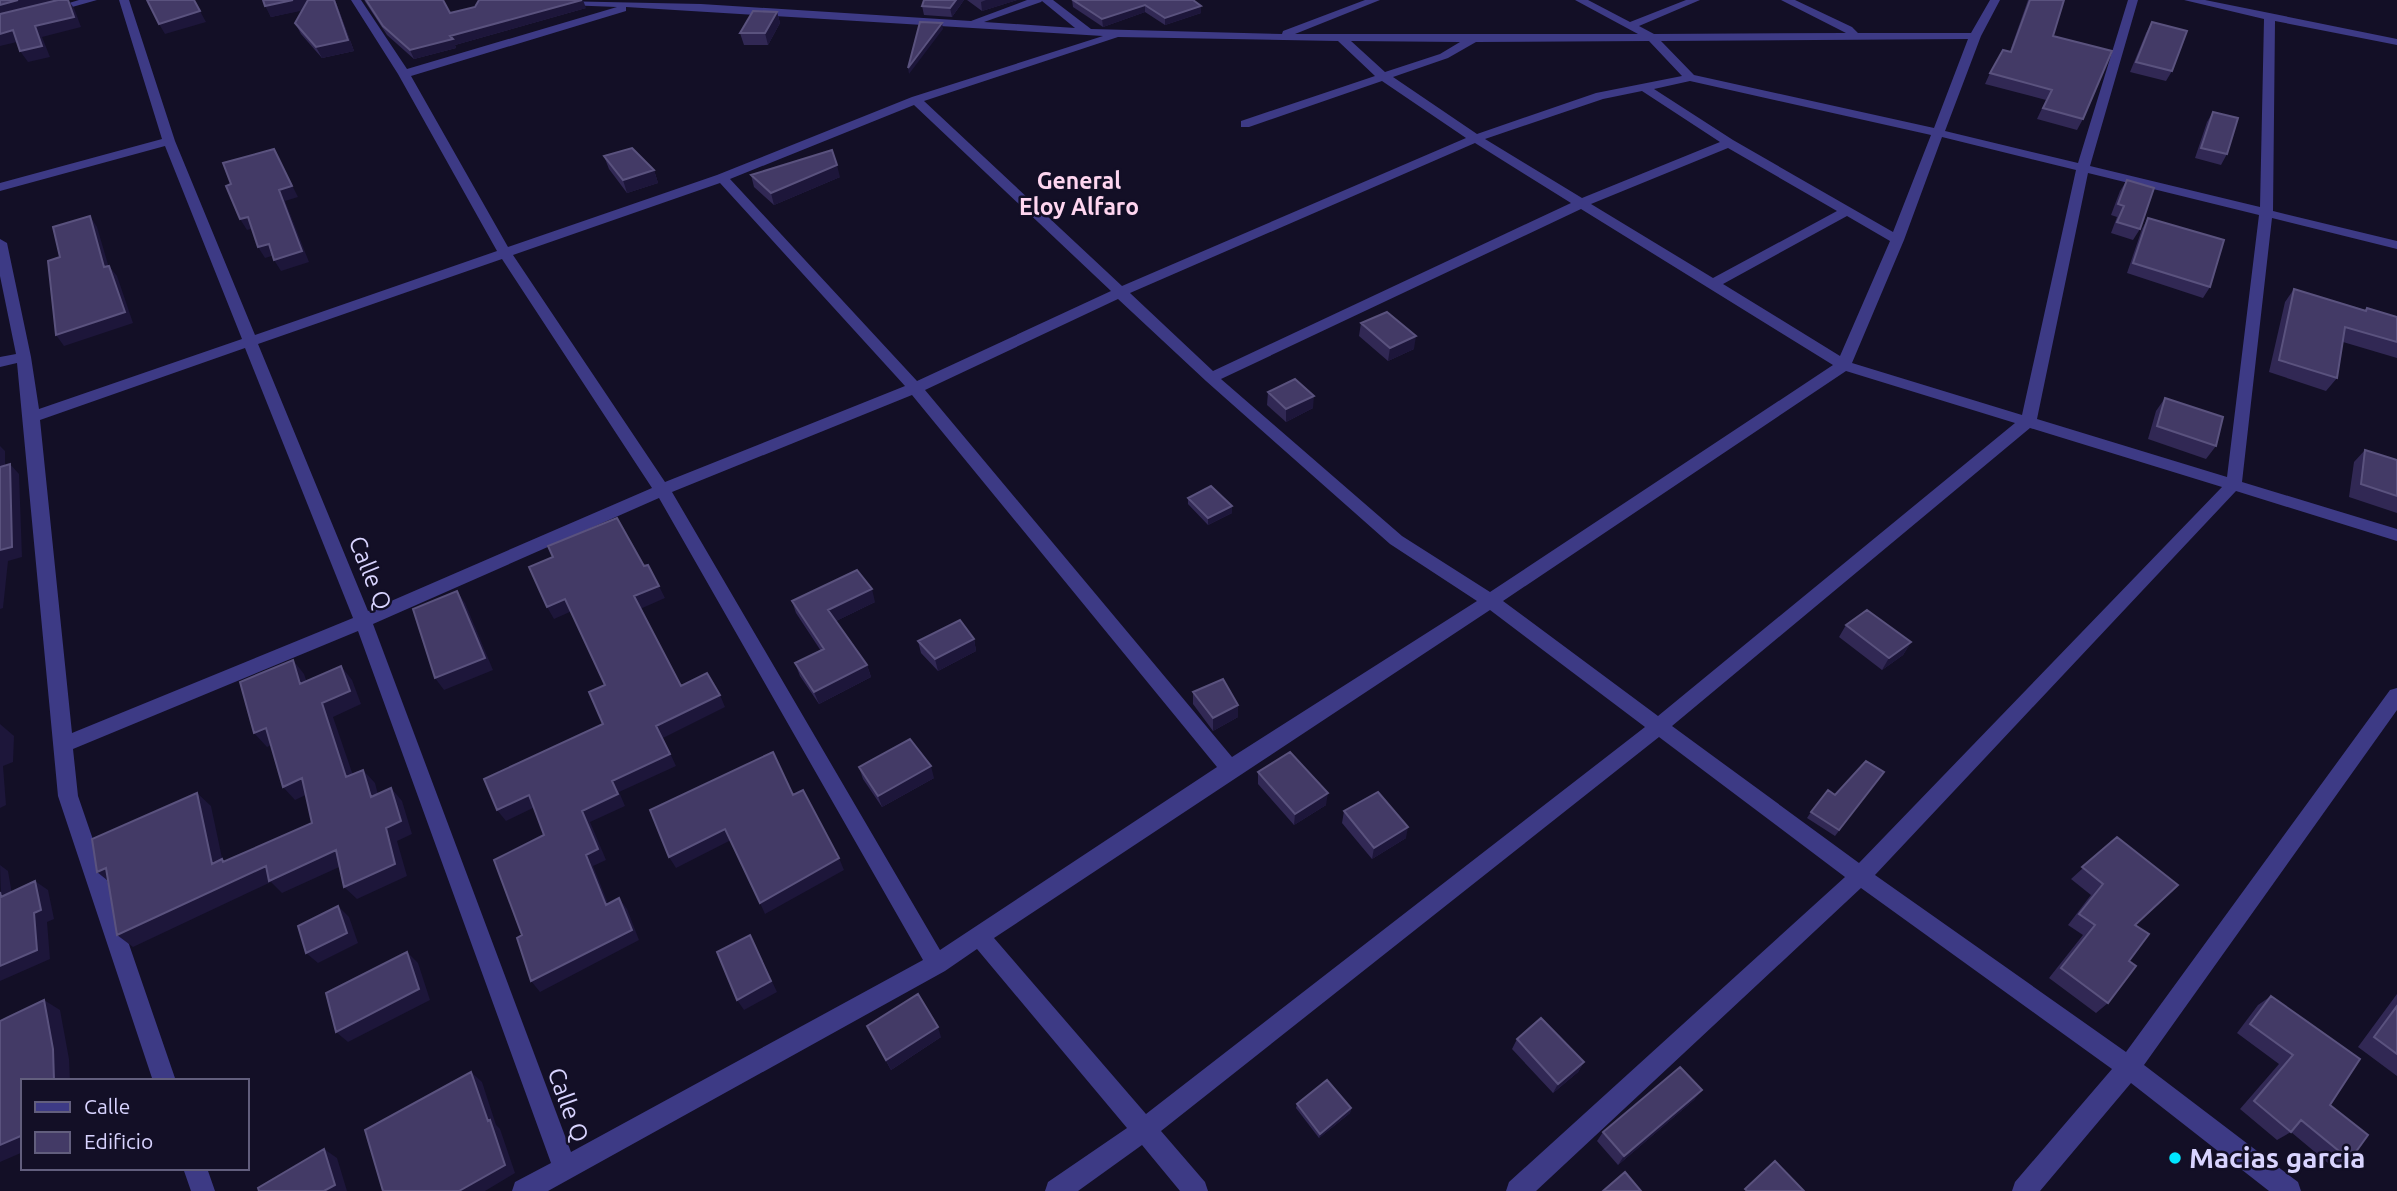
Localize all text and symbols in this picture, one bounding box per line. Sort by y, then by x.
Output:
district label: General Eloy Alfaro [1019,168,1139,219]
street label: Calle Q [344,532,397,614]
street label: Calle Q [543,1064,594,1146]
legend [21,1079,248,1170]
text: Calle [84,1094,130,1118]
text: Edificio [84,1129,153,1153]
place label: Macias garcia [2189,1142,2365,1173]
marker: Macias garcia [2167,1150,2183,1166]

